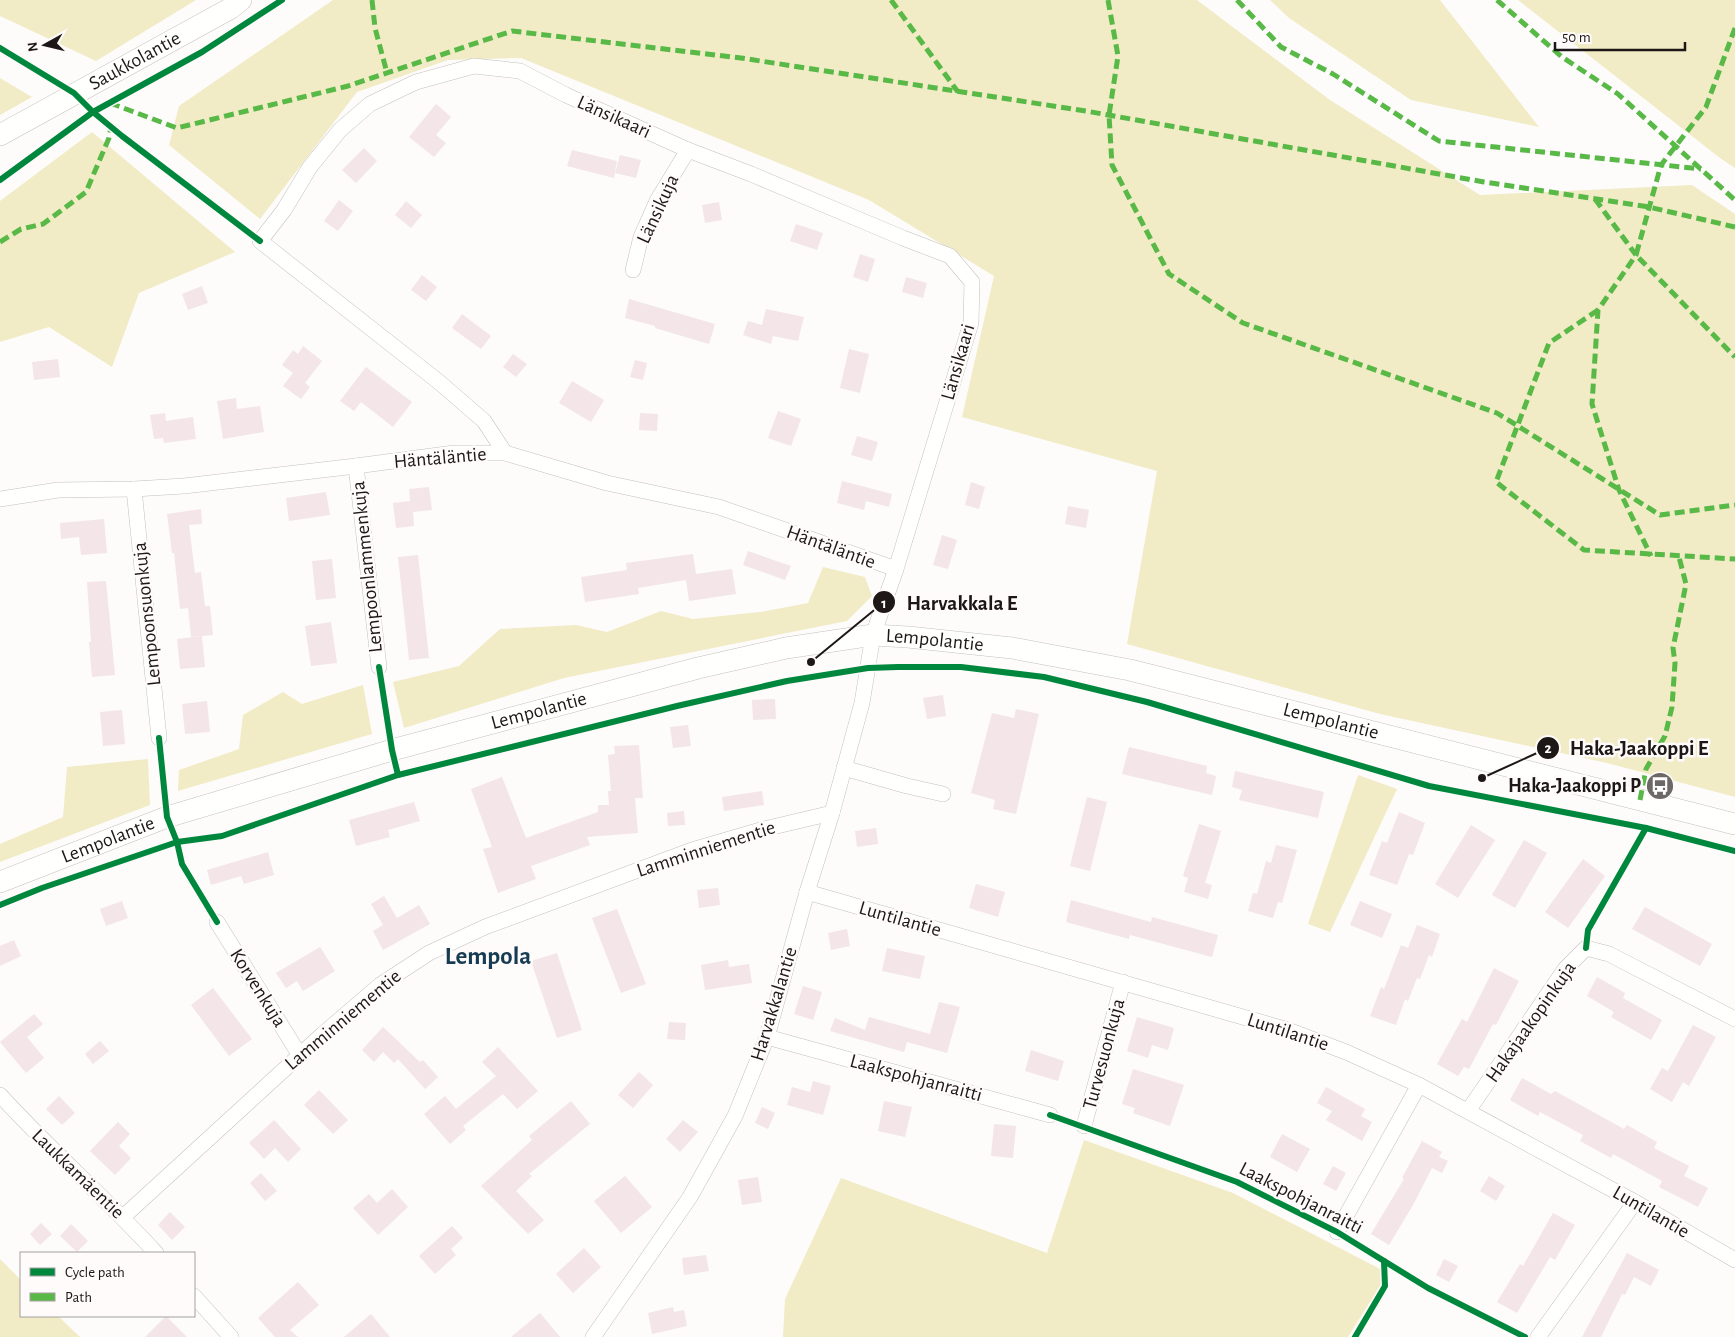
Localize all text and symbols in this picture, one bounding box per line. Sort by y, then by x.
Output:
north arrow [20,20,70,70]
scale bar [1555,20,1685,52]
street label: Saukkolantie [86,28,184,94]
text: 50 m [1562,30,1591,45]
text: N [26,41,41,52]
street label: Länsikaari [574,92,654,142]
street label: Länsikuja [633,171,683,247]
street label: Länsikaari [938,322,978,402]
street label: Häntäläntie [393,444,487,472]
street label: Lempoonlammenkuja [348,480,386,654]
street label: Häntäläntie [784,522,878,572]
street label: Lempoonsuonkuja [129,541,165,687]
callout: Harvakkala E [871,584,1027,620]
text: Harvakkala E [907,593,1018,614]
text: 1 [881,596,887,611]
street label: Lempolantie [885,626,985,655]
street label: Lempolantie [489,688,589,733]
street label: Lempolantie [1281,699,1381,743]
callout: Haka-Jaakoppi E [1535,730,1719,766]
text: Haka-Jaakoppi E [1570,738,1709,759]
text: 2 [1544,741,1552,756]
bus stop icon: Haka-Jaakoppi P [1645,771,1675,801]
place label: Haka-Jaakoppi P [1508,776,1641,796]
street label: Lempolantie [59,813,157,867]
street label: Lamminniementie [634,817,778,881]
street label: Luntilantie [857,898,943,940]
district label: Lempola [445,944,531,969]
street label: Korvenkuja [226,945,290,1031]
street label: Harvakkalantie [747,945,801,1063]
street label: Hakajaakopinkuja [1482,958,1580,1086]
street label: Lamminniementie [281,966,405,1074]
street label: Turvesuonkuja [1080,996,1128,1112]
street label: Luntilantie [1245,1009,1331,1055]
street label: Laakspohjanraitti [848,1051,984,1105]
street label: Laukkamäentie [28,1125,128,1223]
street label: Laakspohjanraitti [1236,1158,1366,1238]
street label: Luntilantie [1609,1182,1693,1242]
legend [20,1252,195,1317]
text: Cycle path [65,1265,125,1280]
text: Path [65,1290,92,1305]

